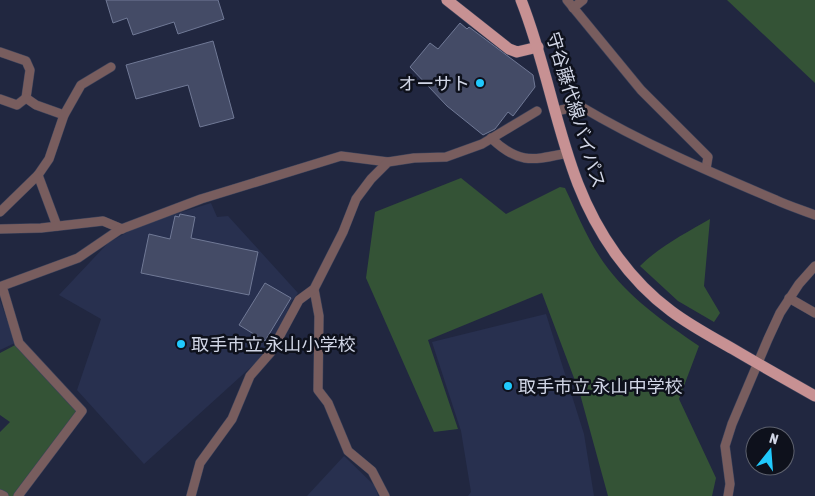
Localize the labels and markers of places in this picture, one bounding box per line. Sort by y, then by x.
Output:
place label: オーサト [398,73,470,94]
marker: オーサト [474,77,486,89]
place label: 取手市立 永山小学校 [191,334,355,355]
marker: 取手市立 永山小学校 [175,338,187,350]
place label: 取手市立 永山中学校 [518,376,682,397]
marker: 取手市立 永山中学校 [502,380,514,392]

